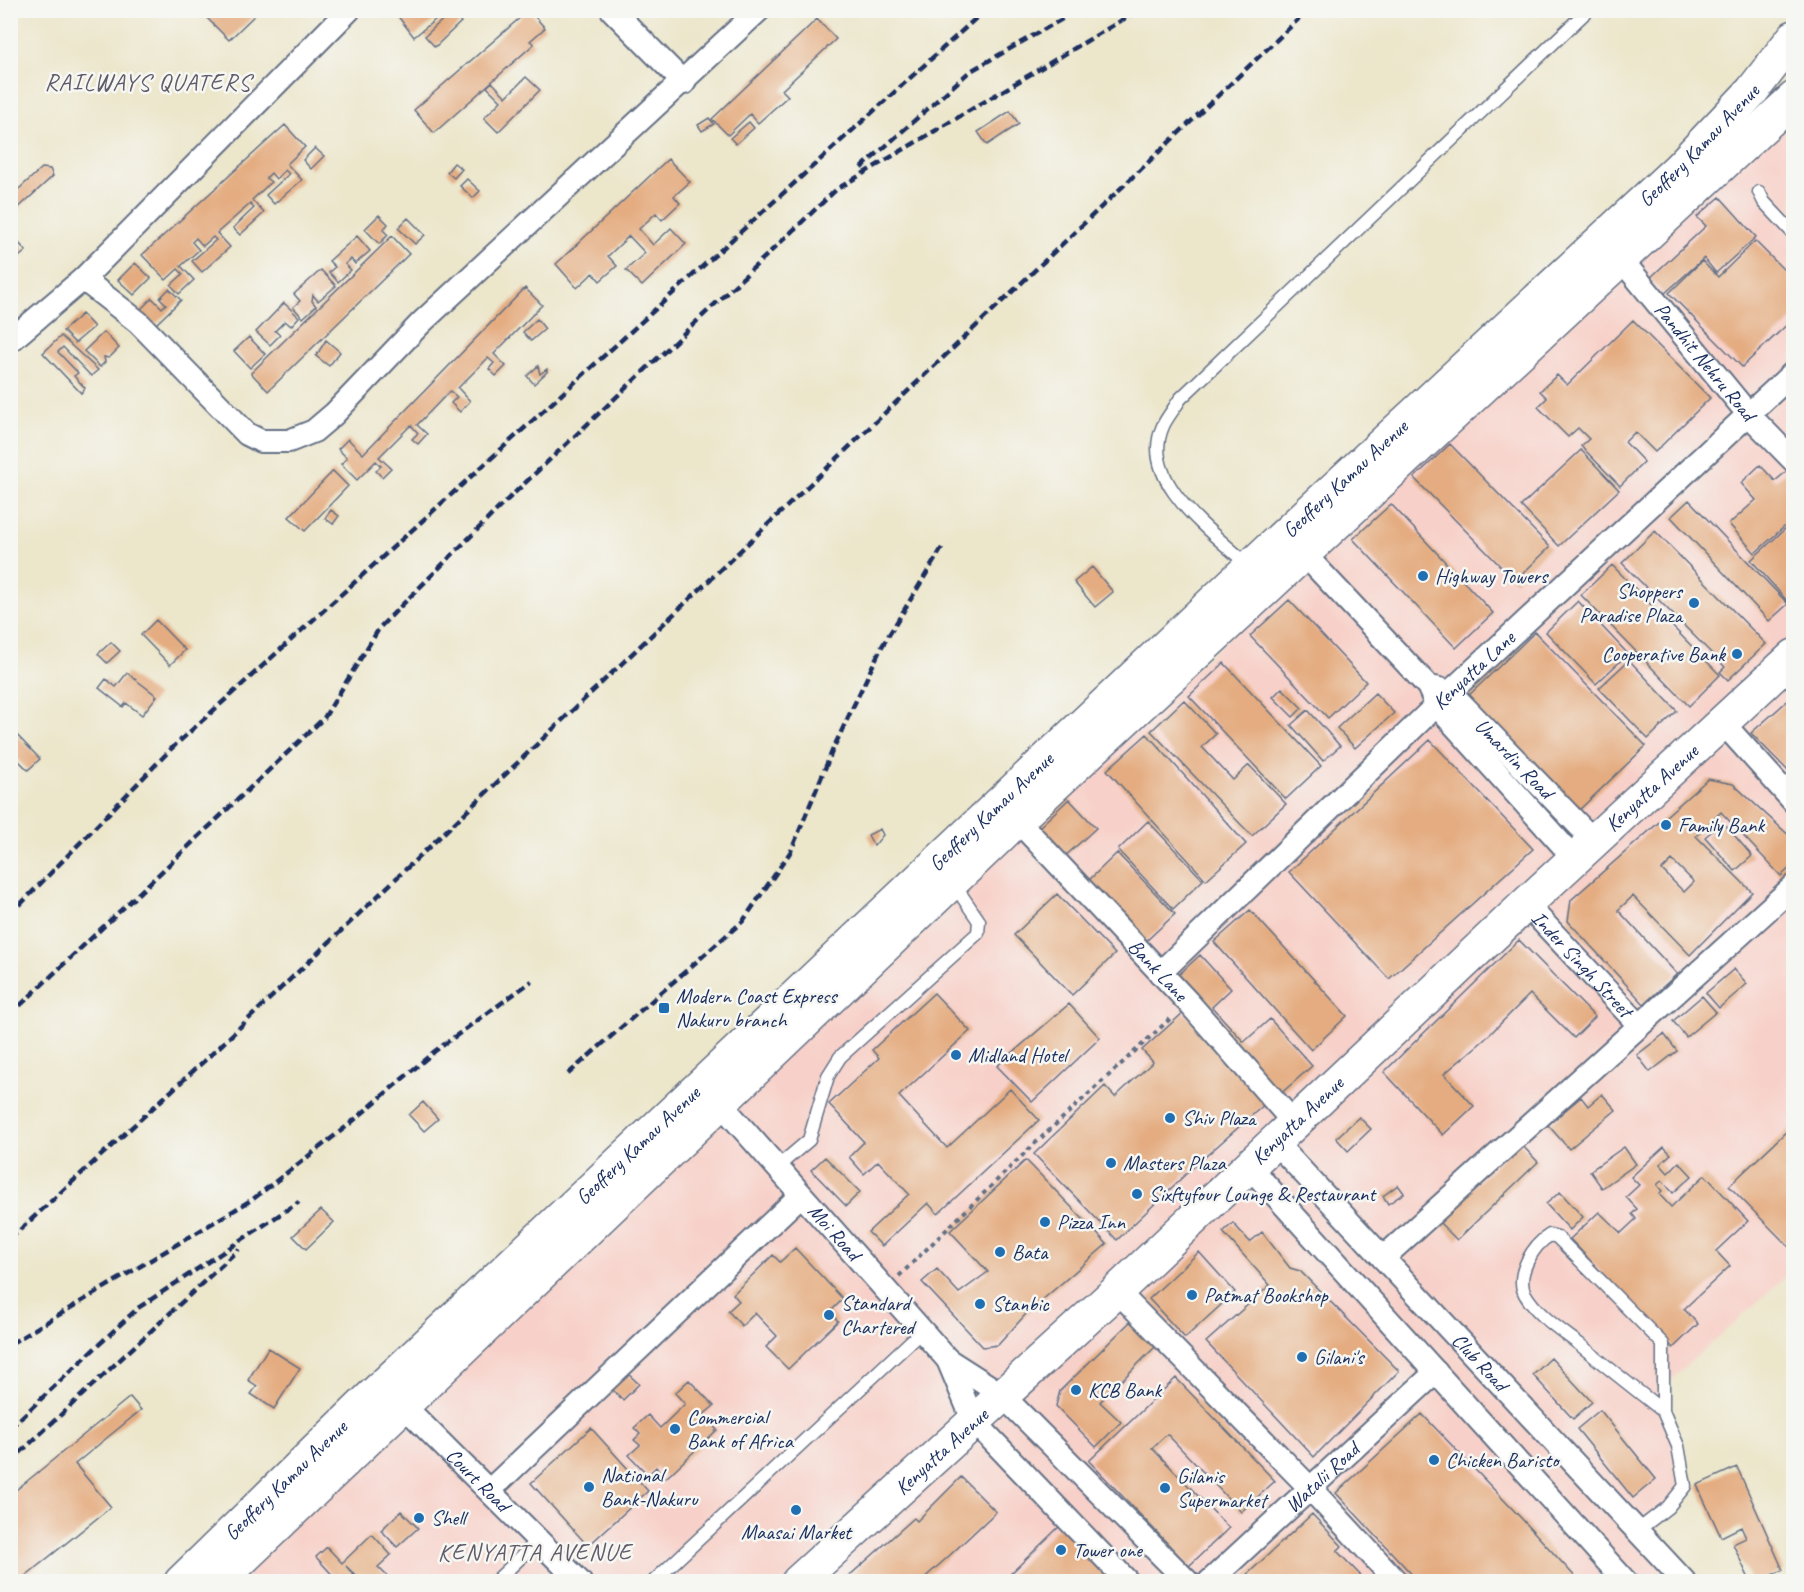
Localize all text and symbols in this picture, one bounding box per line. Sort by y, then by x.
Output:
district label: RAILWAYS QUATERS [45,67,254,97]
street label: Geoffery Kamau Avenue [1633,78,1766,212]
street label: Pandhit Nehru Road [1649,297,1764,429]
street label: Geoffery Kamau Avenue [1277,413,1414,543]
place label: Highway Towers [1435,563,1549,589]
marker: Highway Towers [1416,569,1430,583]
place label: Shoppers Paradise Plaza [1580,578,1684,628]
marker: Shoppers Paradise Plaza [1687,596,1701,610]
street label: Kenyatta Lane [1427,624,1521,715]
place label: Cooperative Bank [1602,641,1726,667]
marker: Cooperative Bank [1730,647,1744,661]
street label: Umardin Road [1469,713,1562,807]
street label: Kenyatta Avenue [1600,738,1704,837]
street label: Geoffery Kamau Avenue [923,746,1060,877]
place label: Family Bank [1678,812,1766,838]
marker: Family Bank [1659,818,1673,832]
street label: Inder Singh Street [1526,905,1640,1025]
street label: Bank Lane [1123,934,1194,1008]
place label: Modern Coast Express Nakuru branch [676,983,838,1033]
marker: Modern Coast Express Nakuru branch [657,1001,671,1015]
place label: Midland Hotel [968,1042,1070,1068]
marker: Midland Hotel [949,1048,963,1062]
street label: Kenyatta Avenue [1246,1070,1350,1170]
street label: Geoffery Kamau Avenue [570,1079,706,1210]
place label: Shiv Plaza [1182,1105,1258,1131]
marker: Shiv Plaza [1163,1111,1177,1125]
place label: Masters Plaza [1123,1150,1228,1176]
marker: Masters Plaza [1104,1156,1118,1170]
place label: Sixftyfour Lounge & Restaurant [1149,1181,1377,1207]
marker: Sixftyfour Lounge & Restaurant [1130,1187,1144,1201]
street label: Moi Road [803,1198,869,1268]
place label: Pizza Inn [1057,1209,1125,1235]
marker: Pizza Inn [1038,1215,1052,1229]
place label: Bata [1012,1239,1049,1265]
marker: Bata [993,1245,1007,1259]
place label: Patmat Bookshop [1204,1282,1329,1308]
marker: Patmat Bookshop [1185,1288,1199,1302]
place label: Standard Chartered [841,1290,918,1340]
place label: Stanbic [992,1291,1050,1317]
marker: Stanbic [973,1297,987,1311]
marker: Standard Chartered [822,1308,836,1322]
street label: Club Road [1446,1327,1515,1399]
place label: Gilani's [1314,1344,1365,1370]
marker: Gilani's [1295,1350,1309,1364]
place label: KCB Bank [1088,1377,1163,1403]
marker: KCB Bank [1069,1383,1083,1397]
street label: Kenyatta Avenue [889,1401,994,1500]
place label: Commercial Bank of Africa [687,1404,795,1454]
street label: Geoffery Kamau Avenue [219,1414,353,1546]
marker: Commercial Bank of Africa [668,1422,682,1436]
street label: Watalii Road [1280,1434,1367,1518]
street label: Court Road [440,1442,517,1519]
place label: Chicken Baristo [1446,1447,1561,1473]
marker: Chicken Baristo [1427,1453,1441,1467]
place label: National Bank-Nakuru [601,1462,699,1512]
place label: Gilanis Supermarket [1177,1463,1269,1513]
marker: National Bank-Nakuru [582,1480,596,1494]
marker: Gilanis Supermarket [1158,1481,1172,1495]
marker: Maasai Market [789,1503,803,1517]
place label: Shell [431,1505,469,1531]
marker: Shell [412,1511,426,1525]
place label: Maasai Market [741,1519,853,1545]
district label: KENYATTA AVENUE [438,1537,634,1567]
place label: Tower one [1073,1537,1144,1563]
marker: Tower one [1054,1543,1068,1557]

